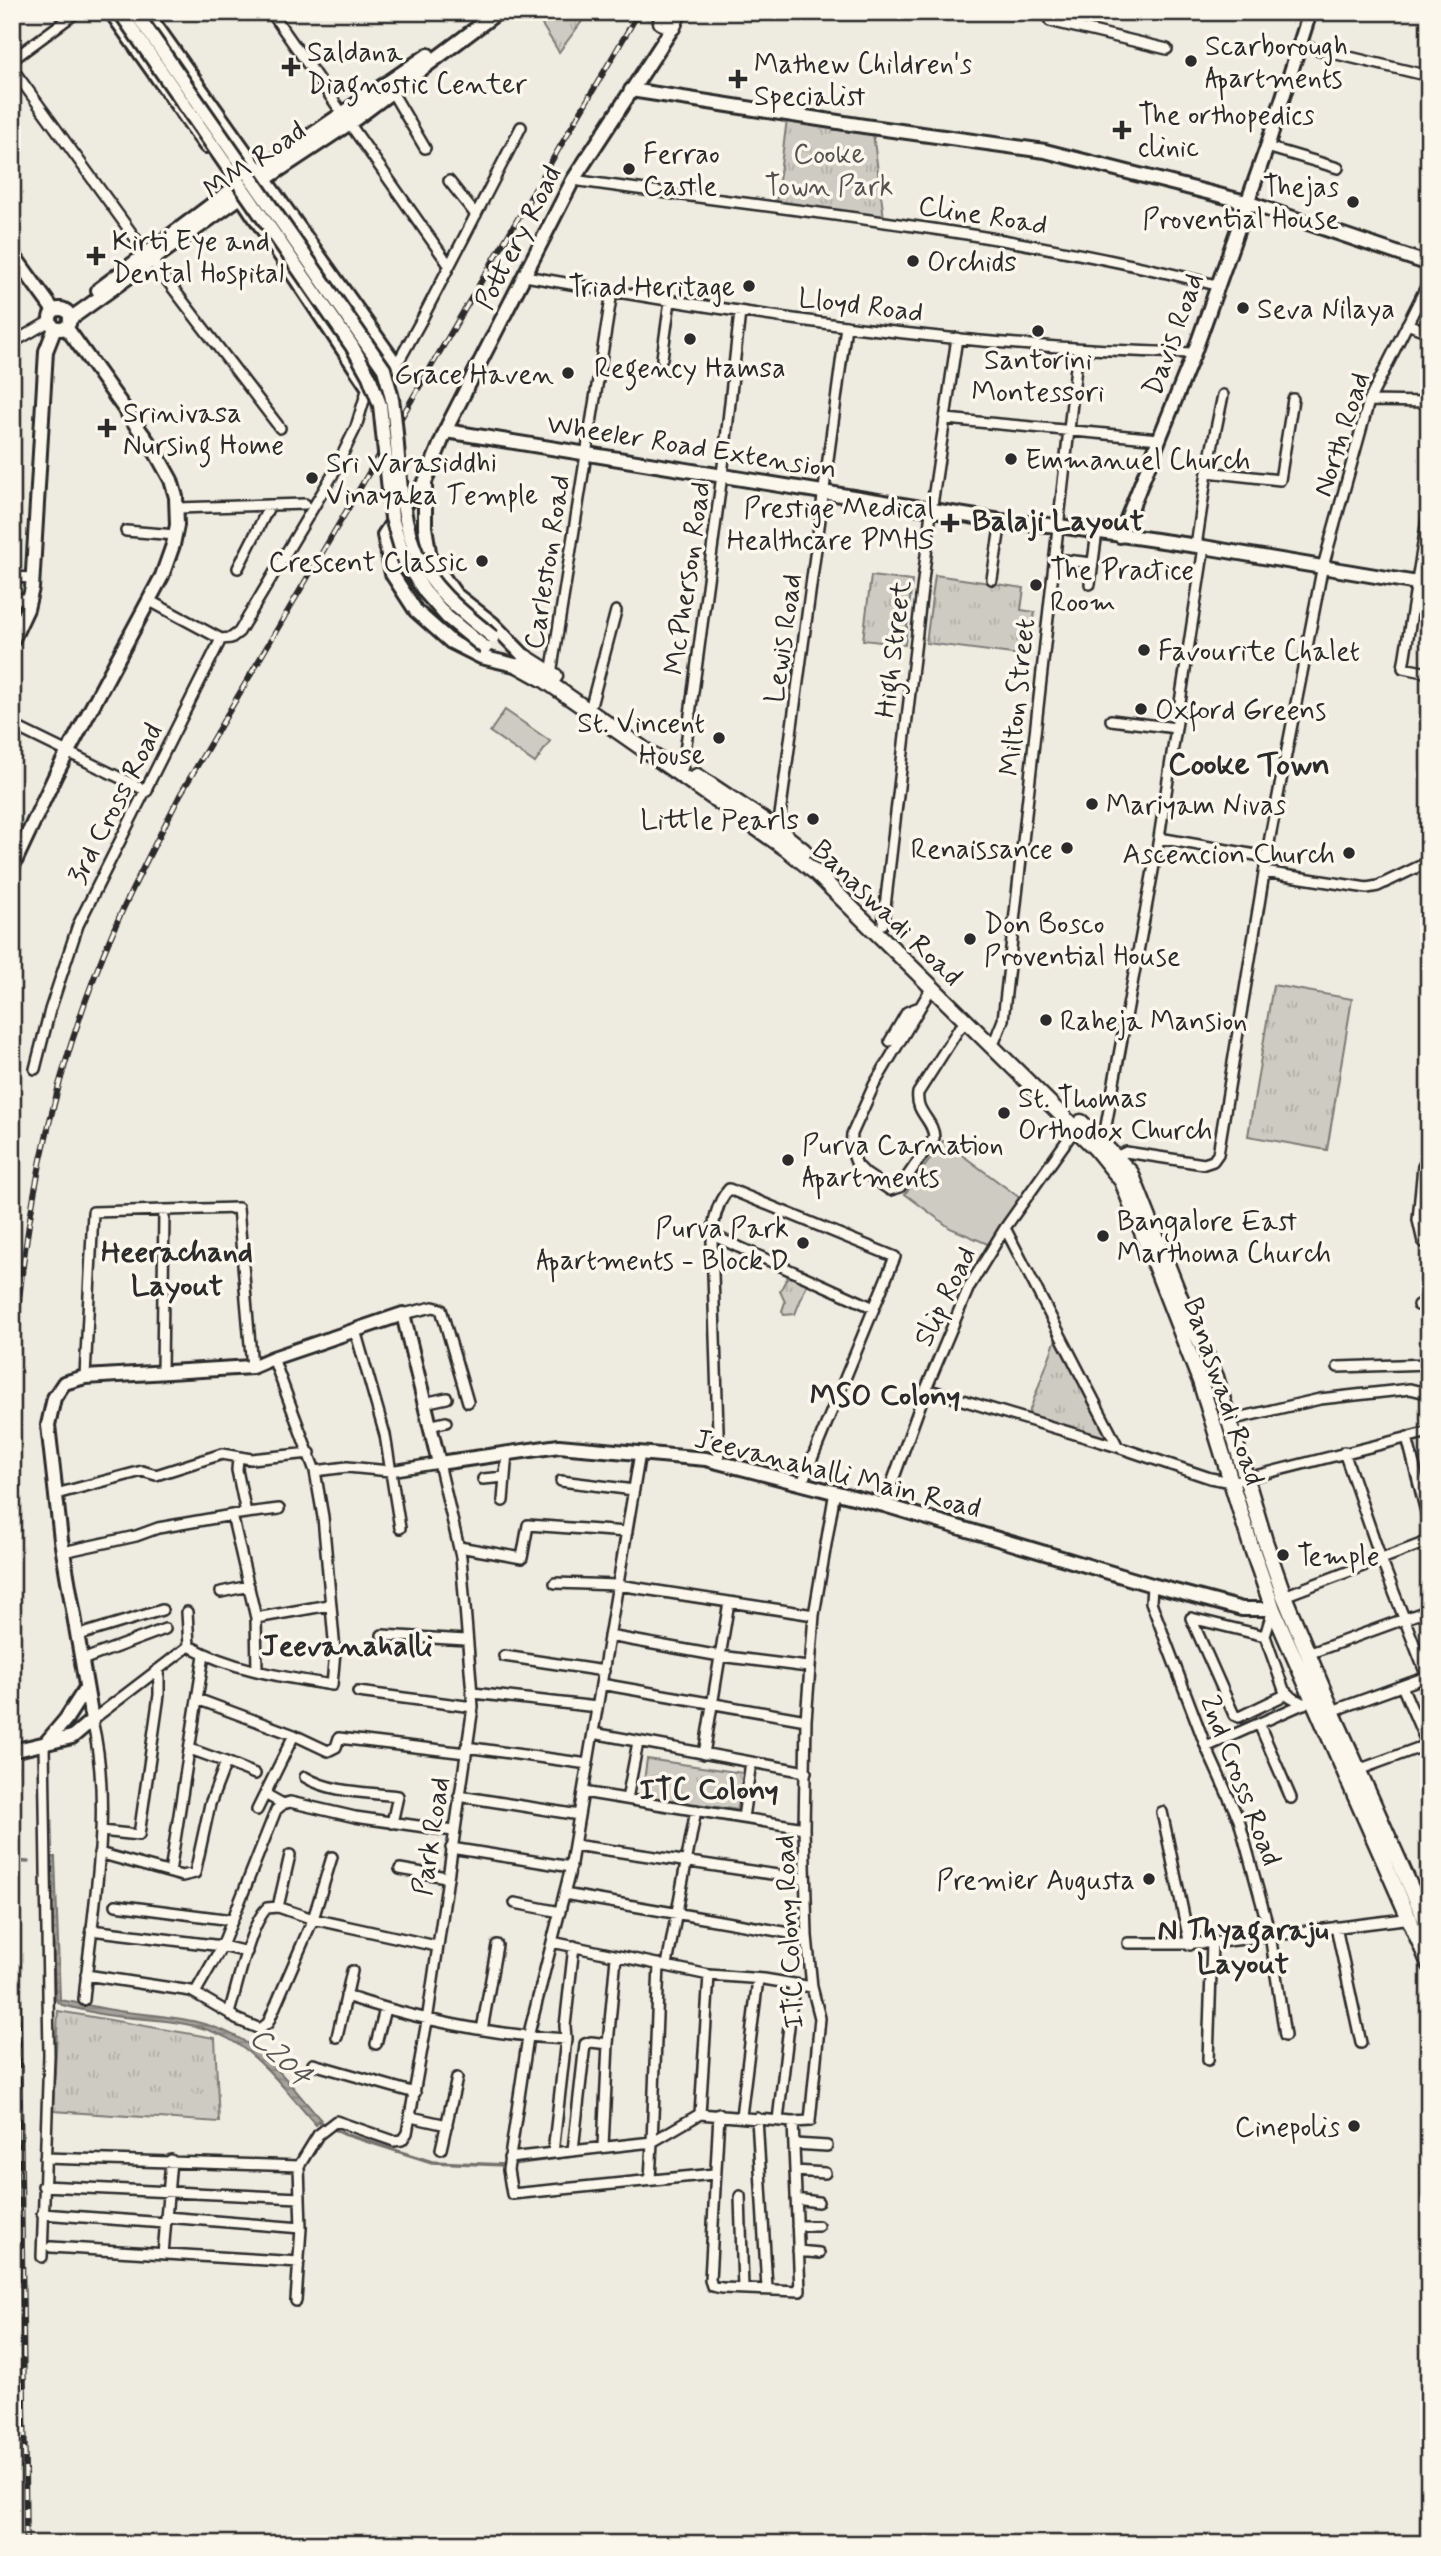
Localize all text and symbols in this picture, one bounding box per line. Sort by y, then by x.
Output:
place label: Scarborough Apartments [1205,29,1348,101]
place label: Saldana Diagnostic Center [307,35,527,107]
place label: Mathew Children's Specialist [754,47,972,116]
marker: Scarborough Apartments [1183,53,1199,69]
marker: Saldana Diagnostic Center [281,57,301,77]
marker: Mathew Children's Specialist [728,69,748,89]
place label: The orthopedics clinic [1138,98,1315,167]
street label: MM Road [197,113,314,209]
marker: The orthopedics clinic [1112,120,1132,140]
place label: Ferrao Castle [643,137,720,206]
park label: Cooke Town Park [765,137,894,206]
street label: Pottery Road [467,160,571,317]
marker: Ferrao Castle [621,161,637,177]
place label: Thejas Provential House [1143,170,1339,239]
street label: Cline Road [915,188,1050,245]
marker: Thejas Provential House [1345,194,1361,210]
place label: Kirti Eye and Dental Hospital [112,224,284,293]
place label: Orchids [927,245,1017,282]
marker: Kirti Eye and Dental Hospital [86,246,106,266]
marker: Orchids [905,253,921,269]
street label: Davis Road [1135,268,1214,401]
place label: Triad Heritage [568,270,735,307]
marker: Triad Heritage [741,278,757,294]
street label: Lloyd Road [796,280,925,332]
place label: Seva Nilaya [1257,292,1395,329]
marker: Seva Nilaya [1235,300,1251,316]
marker: Santorini Montessori [1030,323,1046,339]
marker: Regency Hamsa [682,331,698,347]
place label: Santorini Montessori [972,343,1104,412]
place label: Regency Hamsa [594,351,786,391]
place label: Grace Haven [394,357,554,394]
marker: Grace Haven [560,365,576,381]
street label: North Road [1305,368,1380,502]
place label: Srinivasa Nursing Home [123,396,284,468]
street label: Wheeler Road Extension [544,406,839,489]
marker: Srinivasa Nursing Home [97,418,117,438]
place label: Emmanuel Church [1025,443,1250,480]
place label: Sri Varasiddhi Vinayaka Temple [326,446,538,515]
marker: Emmanuel Church [1003,451,1019,467]
marker: Sri Varasiddhi Vinayaka Temple [304,470,320,486]
street label: Carleston Road [516,472,581,652]
street label: McPherson Road [657,479,720,677]
place label: Prestige Medical Healthcare PMHS [727,491,934,560]
district label: Balaji Layout [972,502,1144,542]
marker: Prestige Medical Healthcare PMHS [940,513,960,533]
place label: Crescent Classic [268,545,468,582]
marker: Crescent Classic [474,553,490,569]
place label: The Practice Room [1050,553,1194,622]
street label: Lewis Road [757,571,812,705]
marker: The Practice Room [1028,577,1044,593]
street label: High Street [868,578,924,720]
street label: Milton Street [992,617,1045,778]
place label: Favourite Chalet [1158,634,1360,671]
marker: Favourite Chalet [1136,642,1152,658]
place label: Oxford Greens [1155,693,1326,732]
marker: Oxford Greens [1133,701,1149,717]
place label: St. Vincent House [577,706,705,775]
street label: 3rd Cross Road [60,717,173,891]
marker: St. Vincent House [711,730,727,746]
district label: Cooke Town [1168,744,1330,786]
place label: Mariyam Nivas [1106,788,1286,825]
marker: Mariyam Nivas [1084,796,1100,812]
place label: Little Pearls [640,803,799,840]
marker: Little Pearls [805,811,821,827]
street label: Banaswadi Road [803,832,970,995]
place label: Renaissance [911,832,1053,869]
place label: Ascencion Church [1123,837,1335,874]
marker: Renaissance [1059,840,1075,856]
marker: Ascencion Church [1341,845,1357,861]
place label: Don Bosco Provential House [984,907,1180,976]
marker: Don Bosco Provential House [962,931,978,947]
place label: Raheja Mansion [1060,1004,1247,1041]
marker: Raheja Mansion [1038,1012,1054,1028]
place label: St. Thomas Orthodox Church [1018,1081,1212,1150]
marker: St. Thomas Orthodox Church [996,1105,1012,1121]
place label: Purva Carnation Apartments [802,1128,1004,1200]
marker: Purva Carnation Apartments [780,1152,796,1168]
place label: Bangalore East Marthoma Church [1117,1204,1331,1273]
place label: Purva Park Apartments - Block D [536,1211,789,1283]
marker: Bangalore East Marthoma Church [1095,1228,1111,1244]
district label: Heerachand Layout [101,1233,253,1306]
marker: Purva Park Apartments - Block D [795,1235,811,1251]
street label: Slip Road [906,1241,986,1353]
street label: Banaswadi Road [1173,1293,1272,1491]
district label: MSO Colony [810,1377,960,1416]
street label: Jeevanahalli Main Road [690,1421,984,1528]
place label: Temple [1297,1539,1380,1576]
marker: Temple [1275,1547,1291,1563]
district label: Jeevanahalli [261,1627,433,1666]
street label: 2nd Cross Road [1190,1690,1289,1872]
district label: ITC Colony [639,1771,779,1810]
street label: Park Road [405,1775,460,1898]
street label: ITC Colony Road [767,1834,814,2030]
place label: Premier Augusta [936,1863,1135,1900]
marker: Premier Augusta [1141,1871,1157,1887]
district label: N Thyagaraju Layout [1158,1911,1329,1984]
water label: C204 [241,2019,321,2097]
place label: Cinepolis [1235,2110,1340,2147]
marker: Cinepolis [1346,2118,1362,2134]

